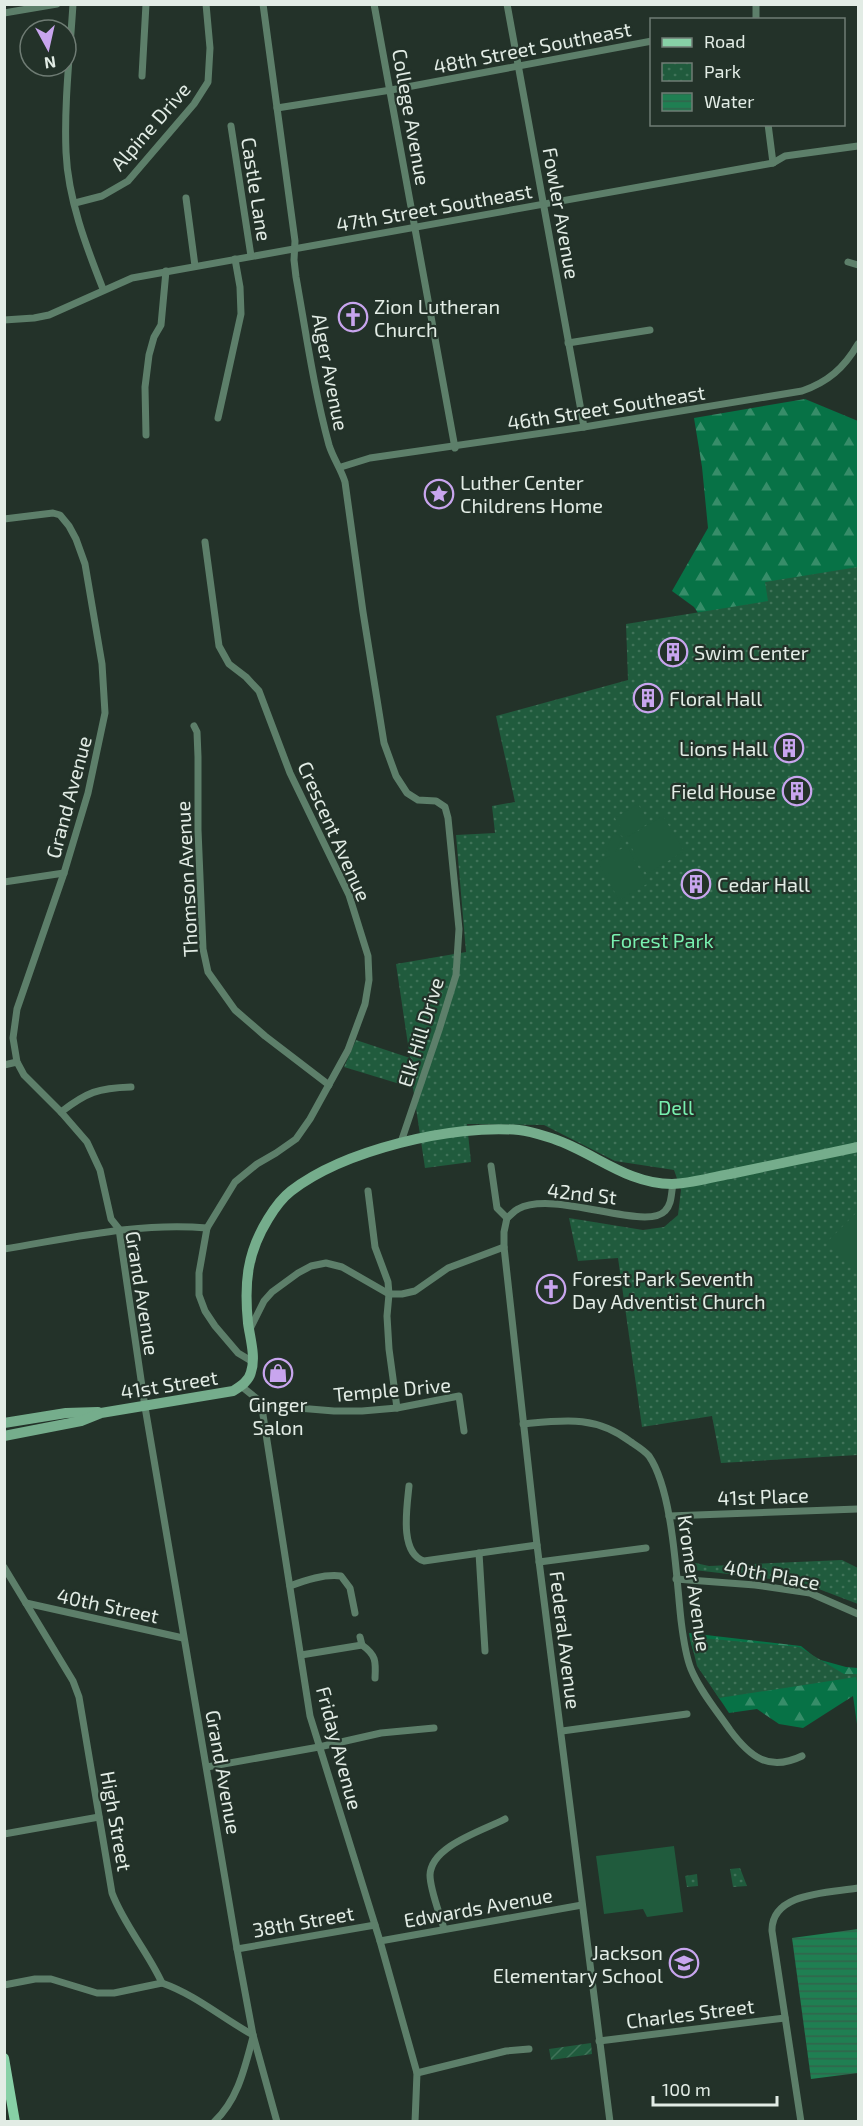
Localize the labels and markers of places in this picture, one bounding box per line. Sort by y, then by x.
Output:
place label: Zion Lutheran Church [374,294,500,341]
church icon: Zion Lutheran Church [337,301,369,333]
place label: Luther Center Childrens Home [460,470,603,517]
place icon: Luther Center Childrens Home [423,478,455,510]
building icon: Swim Center [657,636,689,668]
place label: Swim Center [694,640,809,664]
building icon: Floral Hall [632,682,664,714]
place label: Floral Hall [669,686,762,710]
building icon: Lions Hall [773,732,805,764]
place label: Lions Hall [679,736,768,760]
building icon: Field House [781,775,813,807]
place label: Field House [671,779,776,803]
building icon: Cedar Hall [680,868,712,900]
place label: Cedar Hall [717,872,810,896]
place label: Forest Park Seventh Day Adventist Church [572,1266,766,1313]
church icon: Forest Park Seventh Day Adventist Church [535,1273,567,1305]
shop icon: Ginger Salon [262,1357,294,1389]
place label: Ginger Salon [249,1392,307,1439]
place label: Jackson Elementary School [493,1940,663,1987]
school or university icon: Jackson Elementary School [668,1947,700,1979]

